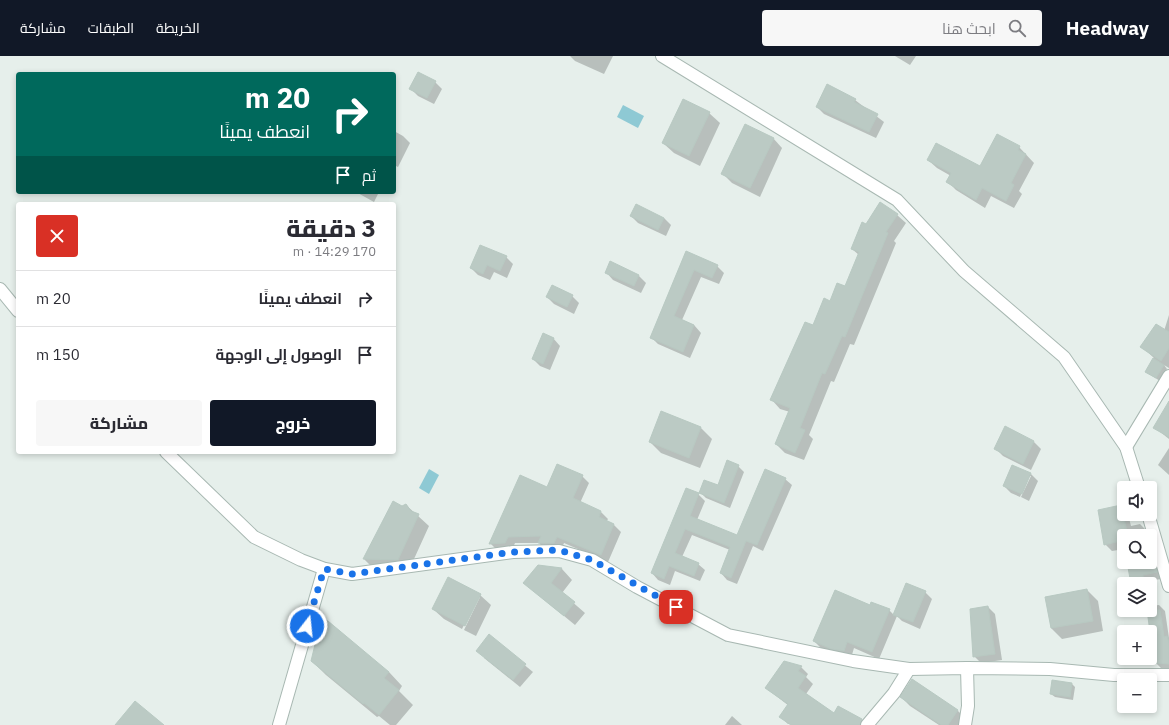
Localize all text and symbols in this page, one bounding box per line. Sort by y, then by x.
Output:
search box [762,10,1042,46]
text: Headway [1066,16,1149,40]
icon: search [1006,17,1028,39]
text: مشاركة [20,19,66,37]
text: الطبقات [88,19,134,37]
text: الخريطة [156,19,200,37]
text: ابحث هنا [942,19,996,38]
text: 20 m [245,79,310,116]
icon: right [324,88,376,140]
text: انعطف يمينًا [219,120,310,143]
icon: arrive [332,164,354,186]
text: ثم [362,166,376,185]
text: 3 دقيقة [286,212,376,244]
button: close [36,215,78,257]
text: 170 m · 14:29 [293,243,376,260]
icon: right [354,288,376,310]
text: 20 m [36,289,71,308]
text: انعطف يمينًا [258,289,342,308]
icon: arrive [354,344,376,366]
text: 150 m [36,345,80,364]
text: الوصول إلى الوجهة [215,345,342,364]
button: مشاركة [36,400,202,446]
button: خروج [210,400,376,446]
map controls [1117,481,1157,713]
button: sound [1117,481,1157,521]
button: search [1117,529,1157,569]
button: layers [1117,577,1157,617]
pin [659,590,693,624]
icon: arrive [665,596,687,618]
position arrow [286,605,328,647]
button: + [1117,625,1157,665]
button: − [1117,673,1157,713]

